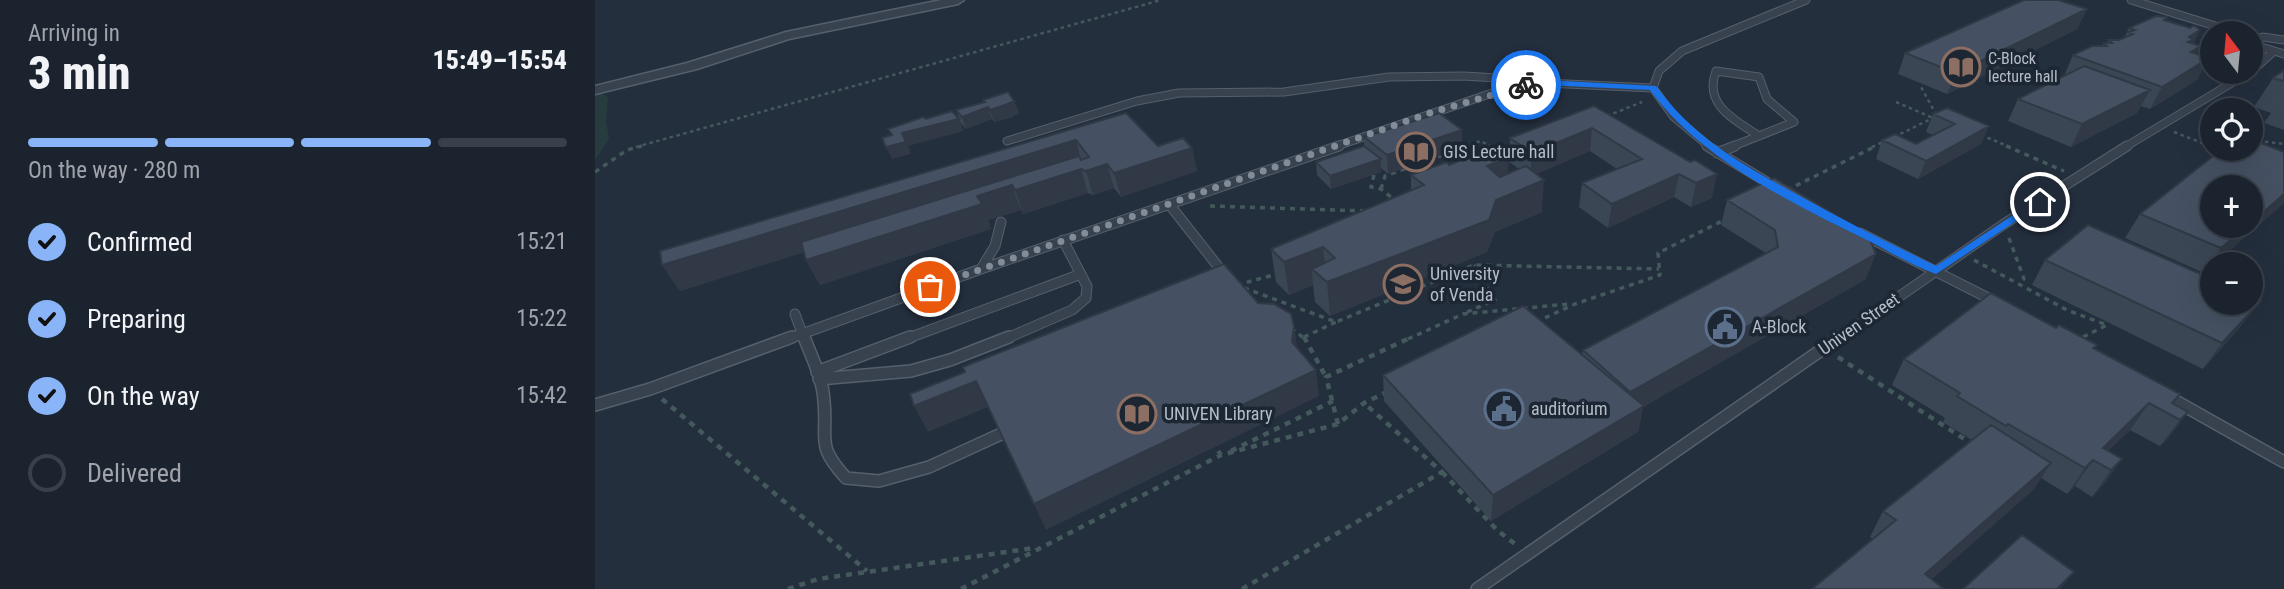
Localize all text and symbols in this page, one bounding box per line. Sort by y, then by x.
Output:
text: Arriving in [28,20,120,47]
north arrow [2200,21,2263,84]
map controls [2200,21,2263,315]
text: 15:49–15:54 [433,45,567,75]
text: 3 min [28,46,131,100]
library icon: C-Block lecture hall [1940,46,1982,88]
place label: C-Block lecture hall [1988,49,2058,86]
courier [1491,50,1561,120]
icon: bike [1507,66,1545,104]
button: locate [2200,98,2263,161]
library icon: GIS Lecture hall [1395,131,1437,173]
place label: GIS Lecture hall [1443,141,1554,162]
text: On the way · 280 m [28,157,200,184]
pin [2010,172,2070,232]
button: + [2200,175,2263,238]
icon: home [2021,183,2059,221]
icon: check [28,223,66,261]
text: Confirmed [87,227,193,257]
text: 15:21 [516,228,567,255]
button: − [2200,252,2263,315]
pin [900,257,960,317]
school or university icon: University of Venda [1382,263,1424,305]
place label: University of Venda [1430,263,1500,305]
icon: bag [911,268,949,306]
street label: Univen Street [1814,288,1903,359]
icon: check [28,300,66,338]
text: Preparing [87,304,186,334]
text: 15:22 [516,305,567,332]
public building icon: A-Block [1704,306,1746,348]
place label: A-Block [1752,316,1806,337]
icon: check [28,377,66,415]
text: On the way [87,381,200,411]
text: 15:42 [516,382,567,409]
public building icon: auditorium [1483,388,1525,430]
library icon: UNIVEN Library [1116,393,1158,435]
place label: auditorium [1531,398,1607,419]
place label: UNIVEN Library [1164,403,1273,424]
text: Delivered [87,458,182,488]

